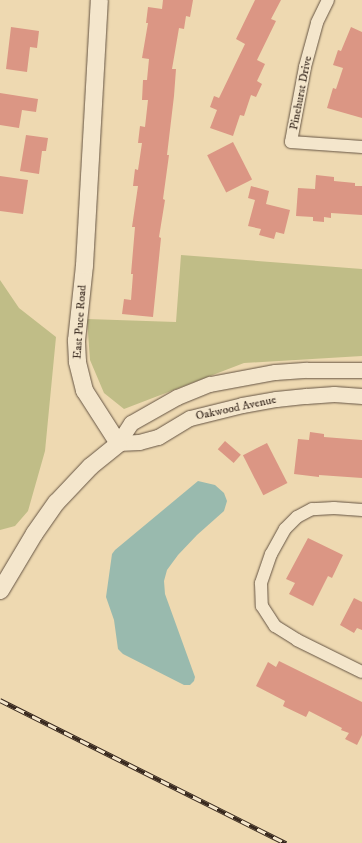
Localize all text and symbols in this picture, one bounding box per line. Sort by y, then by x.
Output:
street label: Pinehurst Drive [287,55,315,131]
street label: East Puce Road [70,284,90,360]
street label: Oakwood Avenue [194,392,278,424]

